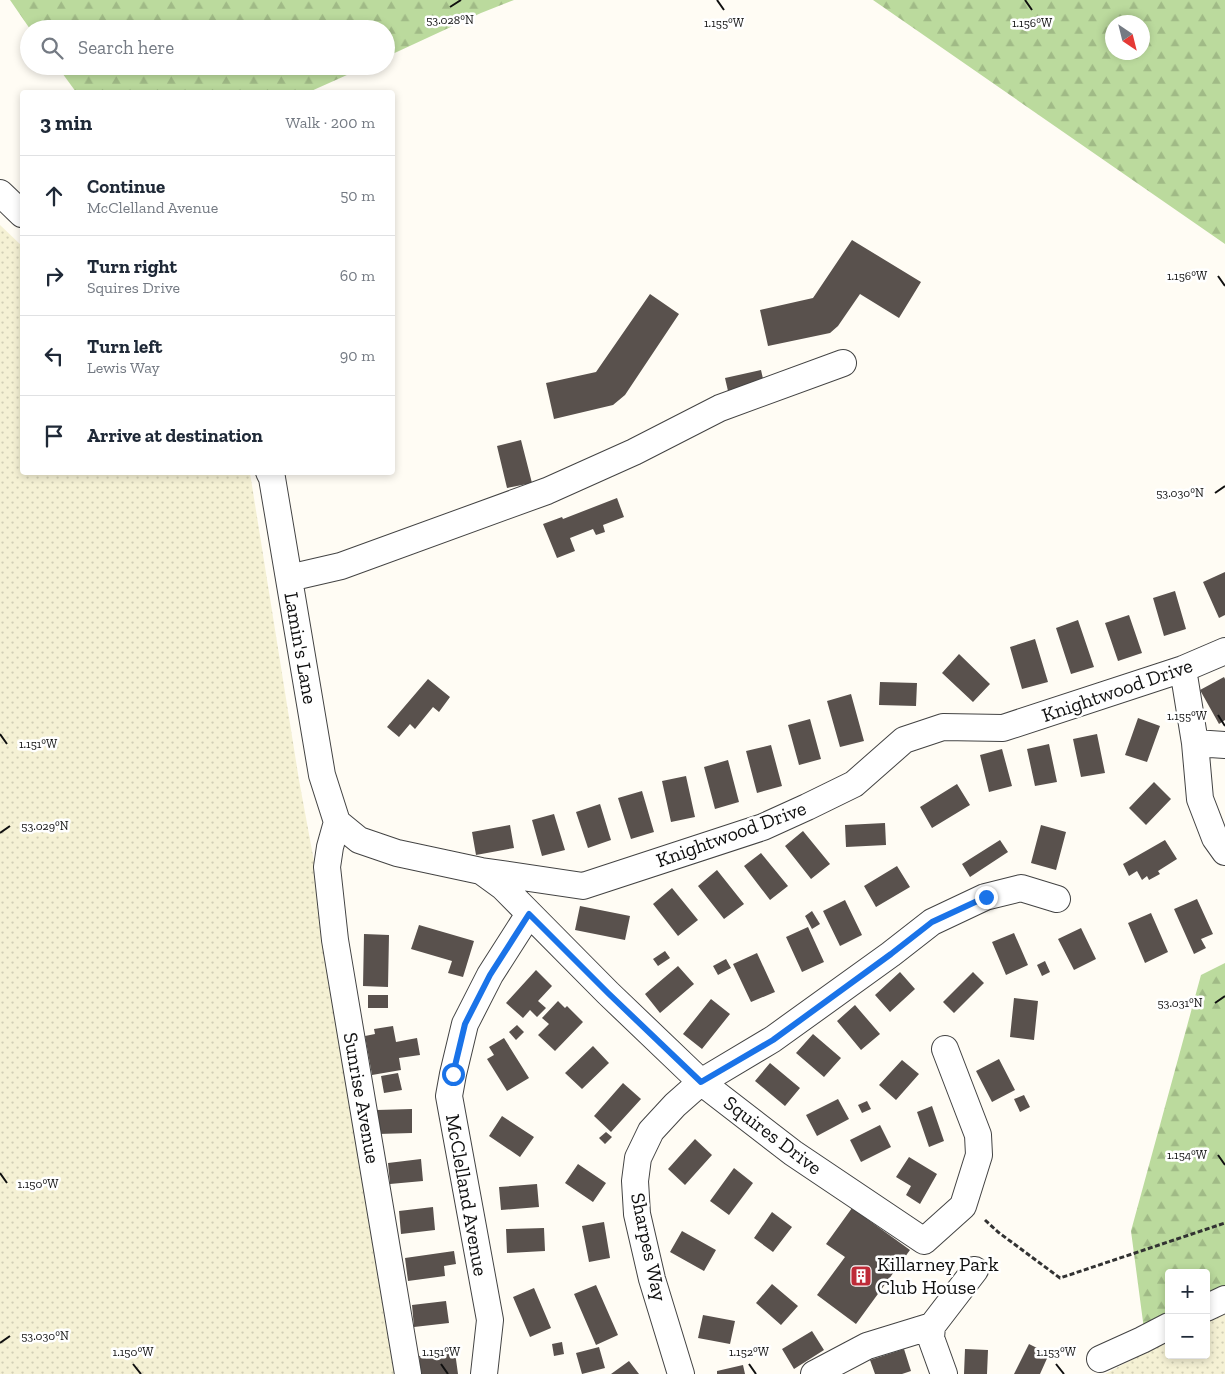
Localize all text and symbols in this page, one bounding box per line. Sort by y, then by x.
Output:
text: 53.028°N [426,13,474,27]
north arrow [1105,15,1150,60]
text: 1.155°W [704,16,745,30]
text: 1.156°W [1012,16,1053,30]
search box [20,20,395,75]
icon: search [38,34,66,62]
text: Search here [78,36,174,59]
text: 3 min [40,110,92,135]
text: Walk · 200 m [286,113,375,132]
text: Continue [87,175,165,198]
icon: ahead [40,182,68,210]
text: 50 m [340,186,375,205]
text: McClelland Avenue [87,198,218,217]
text: Turn right [87,255,177,278]
icon: right [40,262,68,290]
text: 60 m [340,266,375,285]
text: 1.156°W [1167,269,1208,283]
text: Squires Drive [87,278,180,297]
text: Turn left [87,335,162,358]
icon: left [40,342,68,370]
text: 90 m [340,346,375,365]
text: Lewis Way [87,358,160,377]
icon: arrive [40,422,68,450]
text: Arrive at destination [87,424,263,447]
text: 53.030°N [1156,486,1204,500]
street label: Lamin's Lane [279,590,323,706]
street label: Knightwood Drive [1039,653,1195,727]
text: 1.155°W [1167,709,1208,723]
text: 1.151°W [19,737,58,751]
street label: Knightwood Drive [653,796,809,872]
text: 53.029°N [21,819,69,833]
route end [975,886,998,909]
text: 53.031°N [1157,996,1203,1010]
street label: Sunrise Avenue [339,1031,385,1165]
route start [442,1063,465,1086]
street label: Squires Drive [719,1090,827,1180]
street label: McClelland Avenue [441,1112,493,1278]
text: 1.154°W [1167,1148,1208,1162]
text: 1.150°W [18,1177,59,1191]
street label: Sharpes Way [626,1191,672,1304]
place label: Killarney Park Club House [877,1252,999,1299]
building icon: Killarney Park Club House [849,1264,873,1288]
map controls [1165,1269,1210,1359]
button: + [1165,1269,1210,1314]
button: − [1165,1314,1210,1359]
text: 53.030°N [21,1329,69,1343]
text: 1.150°W [113,1345,154,1359]
text: 1.151°W [422,1345,461,1359]
text: 1.152°W [729,1345,770,1359]
text: 1.153°W [1036,1345,1077,1359]

